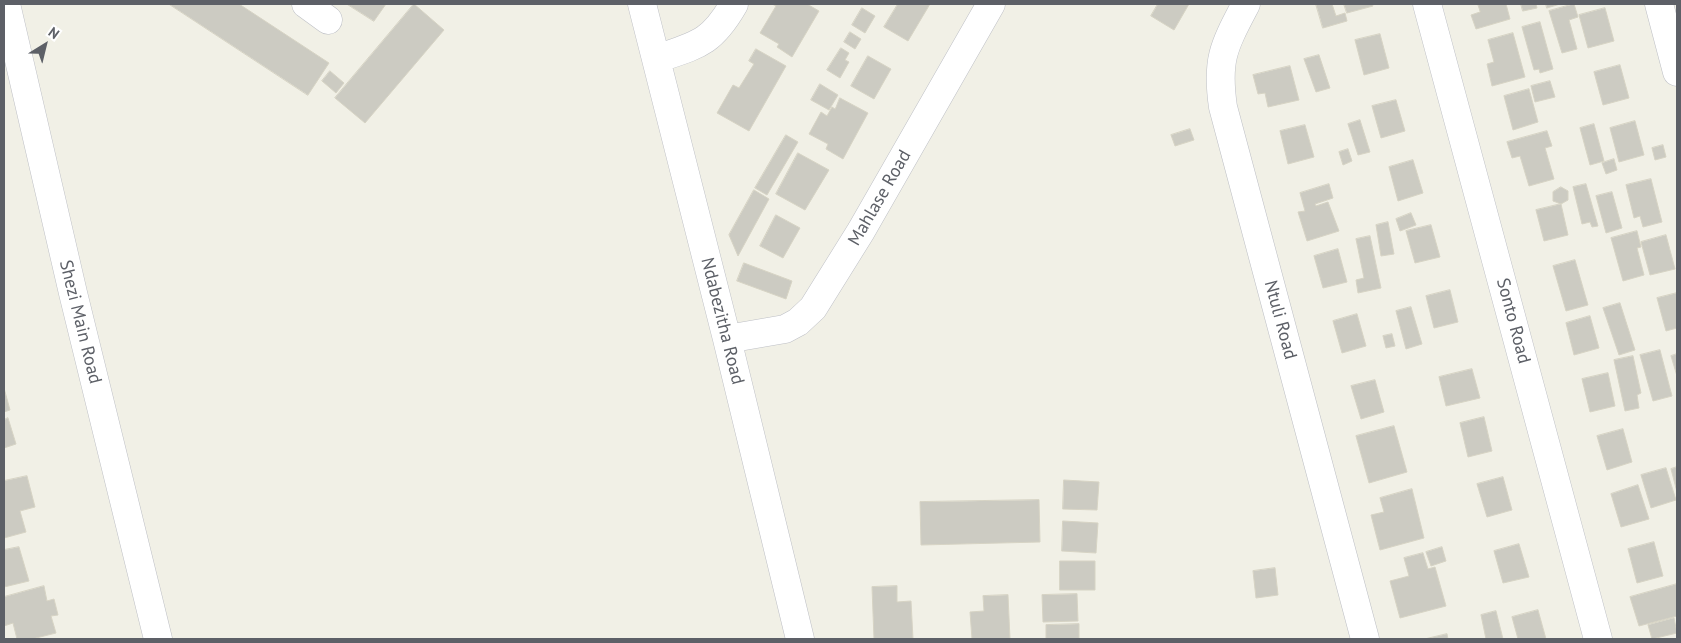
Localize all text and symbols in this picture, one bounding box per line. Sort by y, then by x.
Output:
north arrow [20,20,70,70]
text: N [45,23,63,43]
street label: Mahlase Road [844,146,916,250]
street label: Ndabezitha Road [696,255,748,387]
street label: Shezi Main Road [54,258,106,386]
street label: Sonto Road [1491,276,1535,366]
street label: Ntuli Road [1259,278,1301,362]

